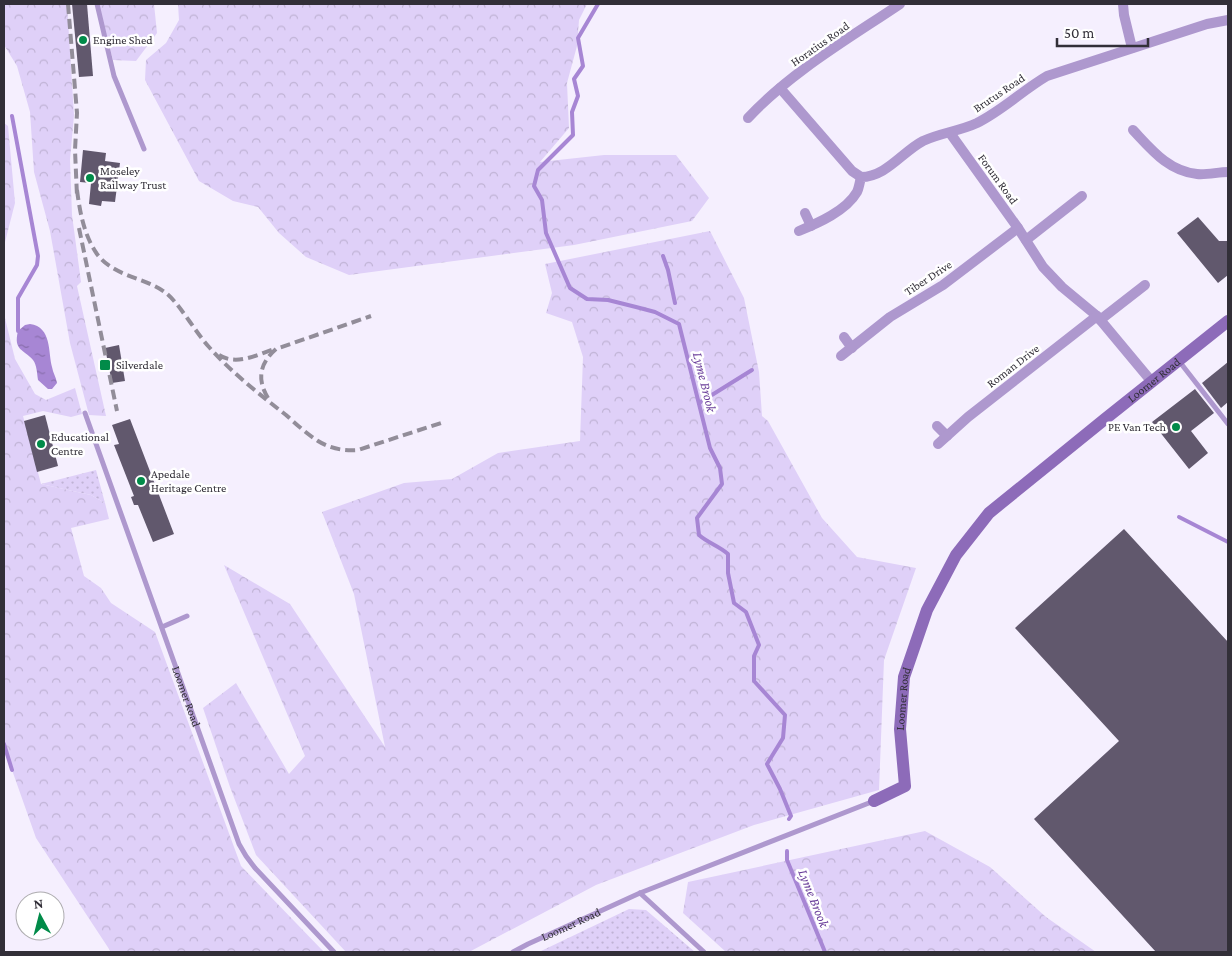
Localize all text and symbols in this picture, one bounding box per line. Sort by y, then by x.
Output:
scale bar [1057,15,1148,47]
street label: Horatius Road [788,18,852,69]
text: 50 m [1064,25,1094,41]
place label: Engine Shed [93,33,153,47]
marker: Engine Shed [77,34,89,46]
street label: Brutus Road [971,70,1028,115]
street label: Forum Road [975,151,1021,207]
place label: Moseley Railway Trust [100,164,167,192]
marker: Moseley Railway Trust [84,172,96,184]
street label: Tiber Drive [902,258,954,298]
street label: Roman Drive [984,341,1042,391]
water label: Lyme Brook [690,350,720,415]
street label: Loomer Road [1125,354,1184,405]
marker: Silverdale [98,358,112,372]
place label: Silverdale [116,358,163,372]
place label: PE Van Tech [1108,420,1167,434]
marker: PE Van Tech [1170,421,1182,433]
place label: Educational Centre [51,430,109,458]
marker: Educational Centre [35,438,47,450]
place label: Apedale Heritage Centre [151,467,226,495]
marker: Apedale Heritage Centre [135,475,147,487]
street label: Loomer Road [169,664,204,729]
street label: Loomer Road [893,665,914,731]
water label: Lyme Brook [795,867,833,930]
north arrow [15,891,65,941]
text: N [33,895,45,912]
street label: Loomer Road [539,905,603,944]

